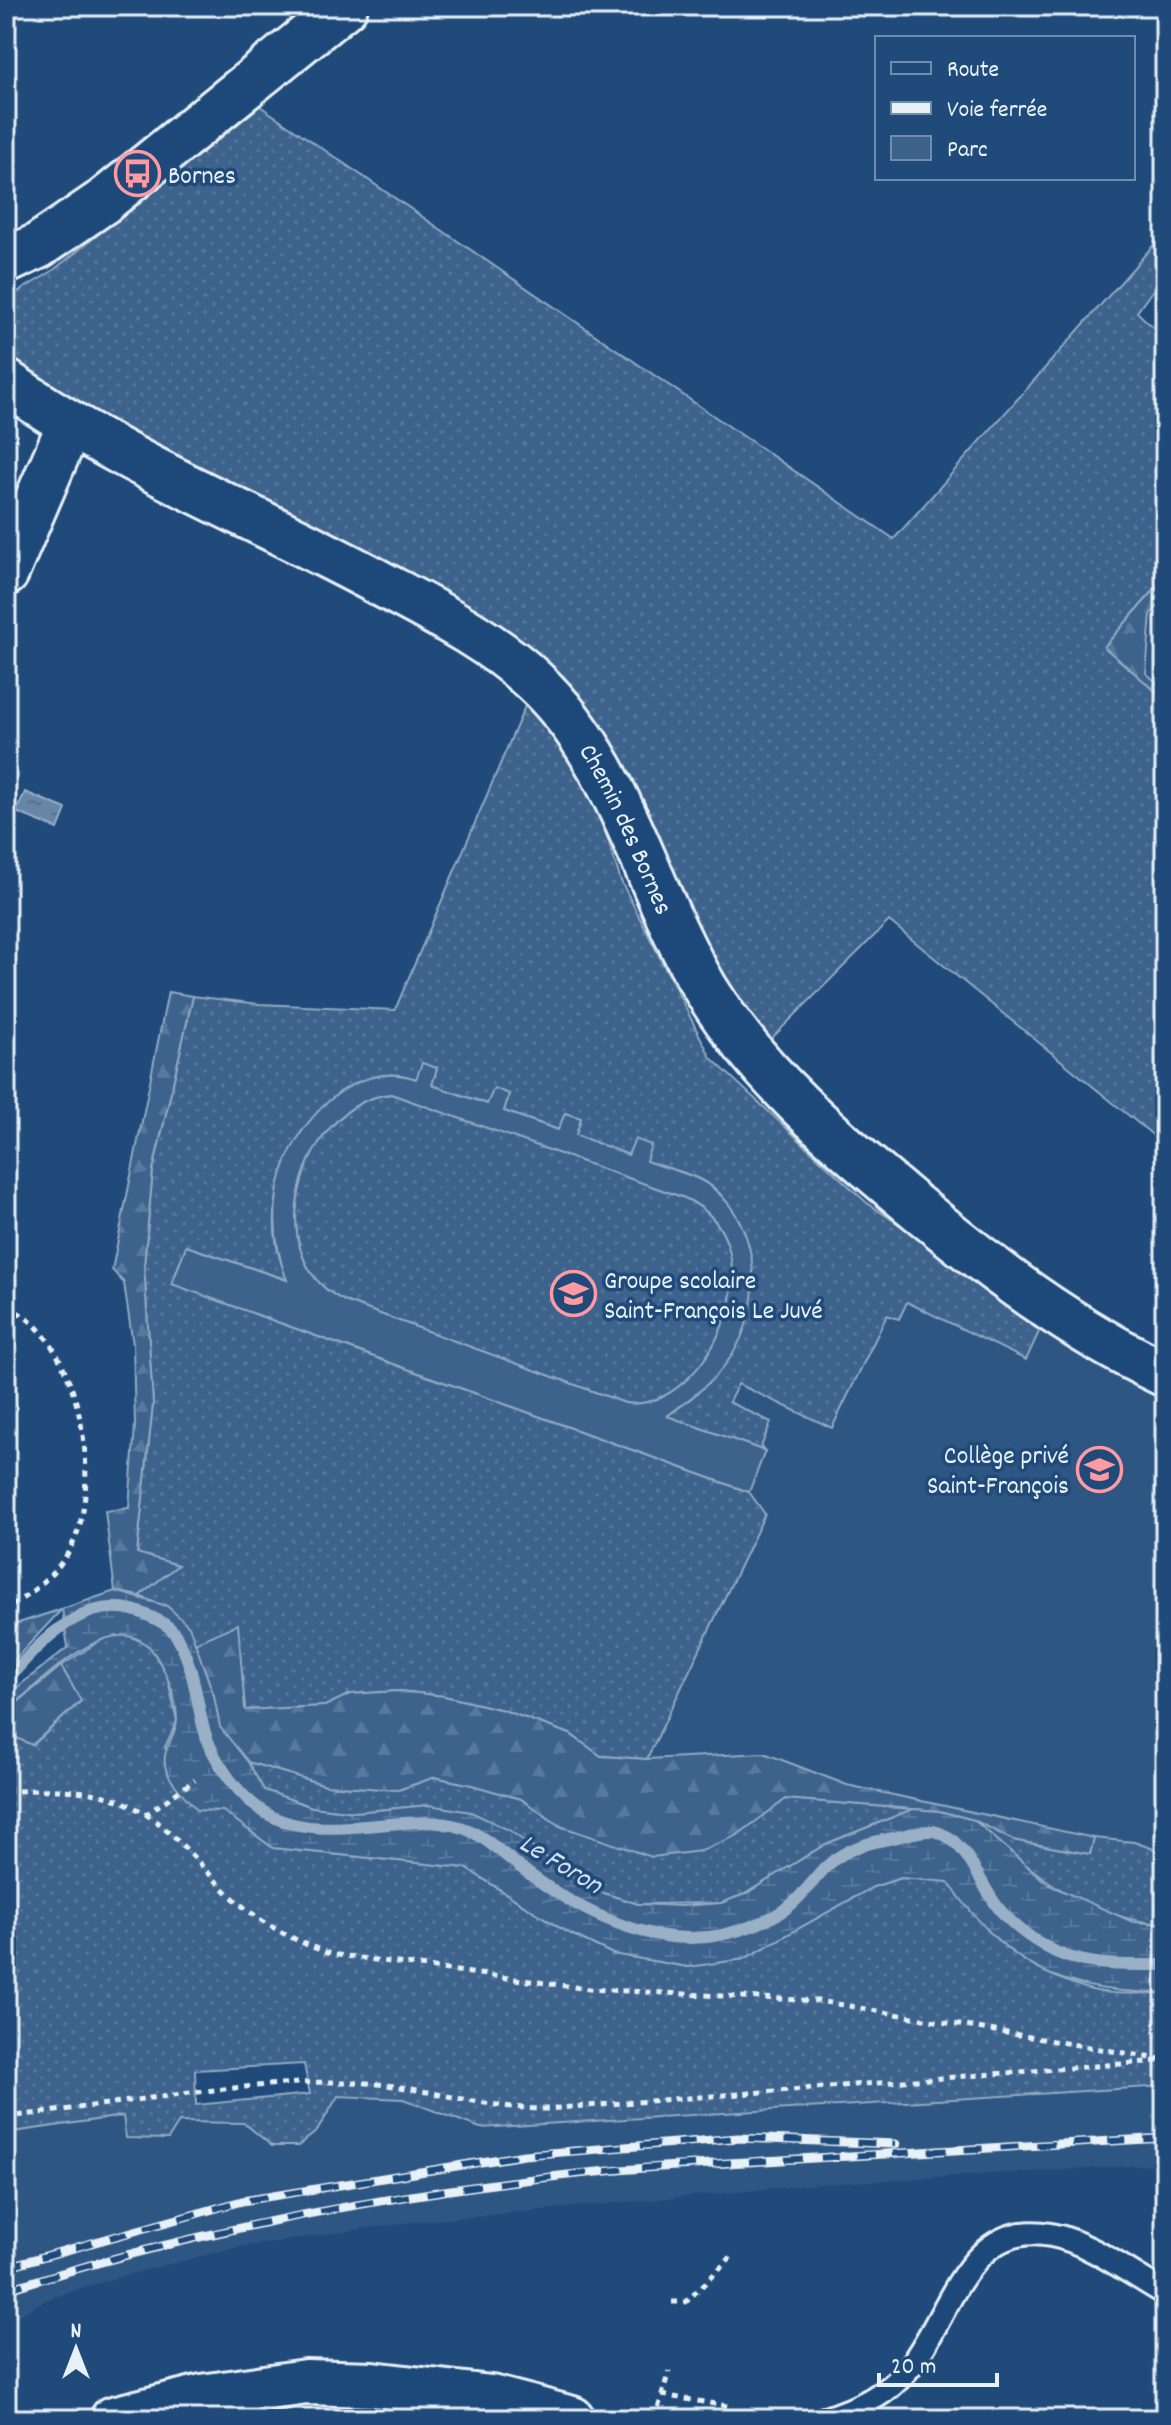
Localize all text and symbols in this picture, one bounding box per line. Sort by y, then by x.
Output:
legend [875,36,1135,180]
text: Route [947,54,999,88]
text: Voie ferrée [947,94,1047,128]
text: Parc [947,134,988,168]
bus stop icon: Bornes [113,150,161,198]
place label: Bornes [168,159,236,196]
street label: Chemin des Bornes [568,737,680,921]
place label: Groupe scolaire Saint-François Le Juvé [604,1264,823,1331]
school or university icon: Groupe scolaire Saint-François Le Juvé [549,1270,597,1318]
place label: Collège privé Saint-François [927,1439,1069,1506]
school or university icon: Collège privé Saint-François [1076,1445,1124,1493]
water label: Le Foron [510,1826,610,1907]
north arrow [36,2309,116,2389]
text: N [71,2317,82,2348]
scale bar [879,2337,997,2387]
text: 20 m [891,2351,937,2385]

